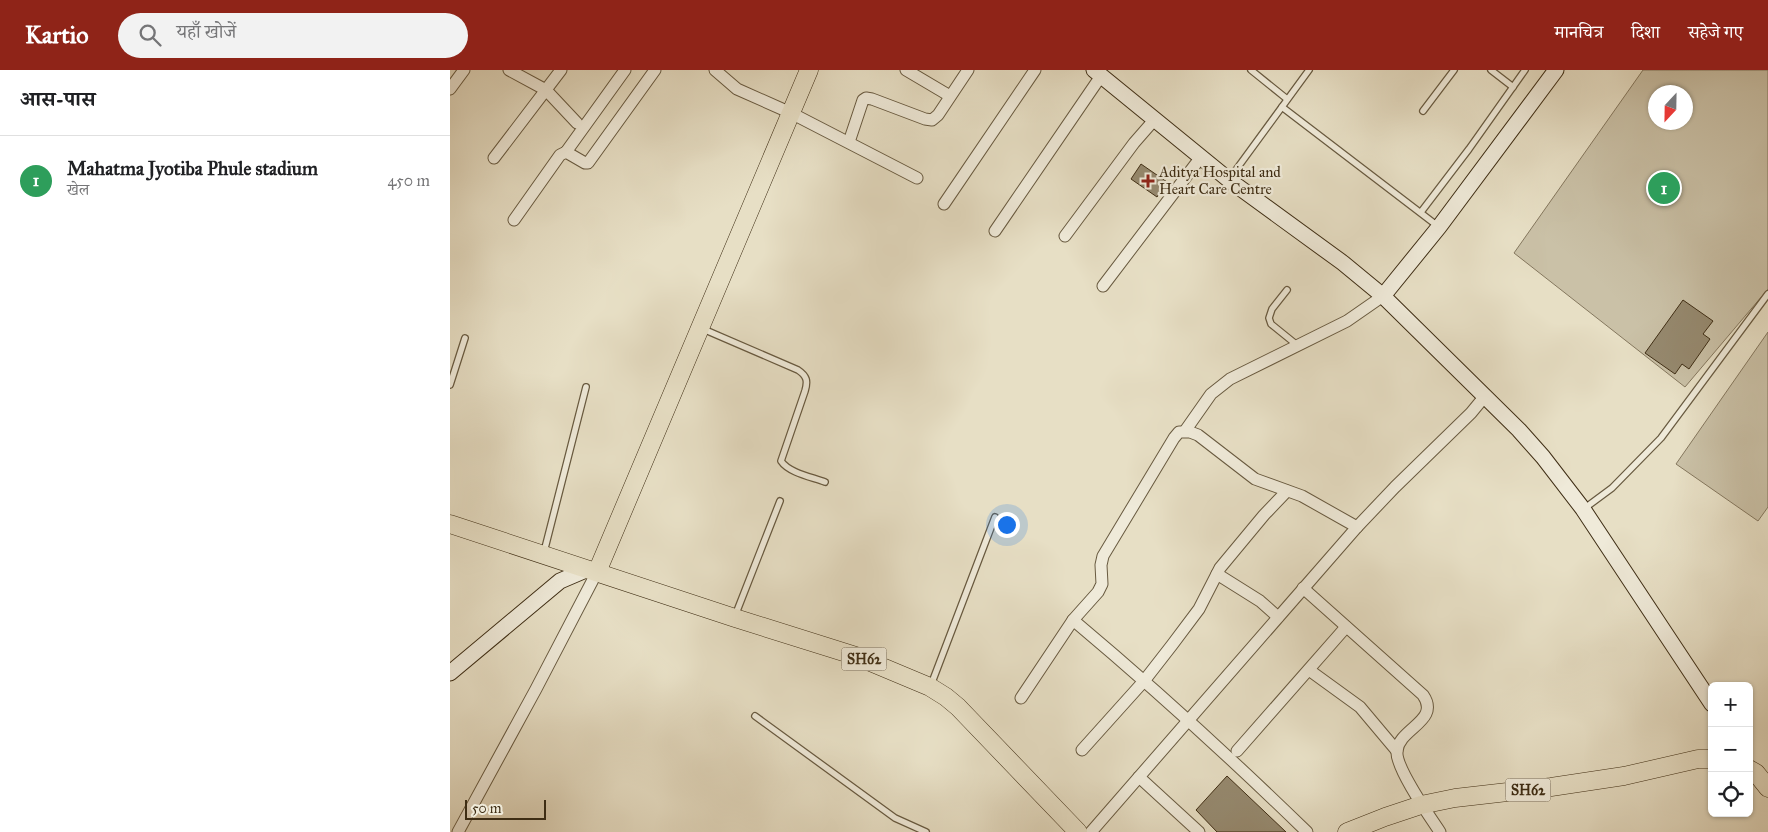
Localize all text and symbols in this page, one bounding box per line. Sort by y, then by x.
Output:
search box [118,13,468,58]
text: Kartio [25,20,88,50]
text: यहाँ खोजें [176,20,236,43]
icon: search [136,21,164,49]
text: मानचित्र [1555,21,1603,43]
text: दिशा [1631,21,1660,43]
text: सहेजे गए [1688,21,1743,43]
north arrow [1648,85,1693,130]
text: आस-पास [20,86,95,112]
text: Mahatma Jyotiba Phule stadium [67,157,318,180]
place label: Aditya Hospital and Heart Care Centre [1158,163,1281,198]
pin: 1 [1648,169,1680,207]
text: 1 [33,171,39,190]
text: 450 m [387,171,430,190]
marker: Aditya Hospital and Heart Care Centre [1141,174,1155,188]
text: खेल [67,180,89,199]
your location [994,512,1020,538]
road number: SH62 [842,648,886,670]
map controls [1708,682,1753,817]
button: + [1708,682,1753,727]
button: − [1708,727,1753,772]
button: locate [1708,772,1753,817]
road number: SH62 [1506,778,1550,802]
scale bar [465,797,546,820]
text: 50 m [472,800,501,817]

